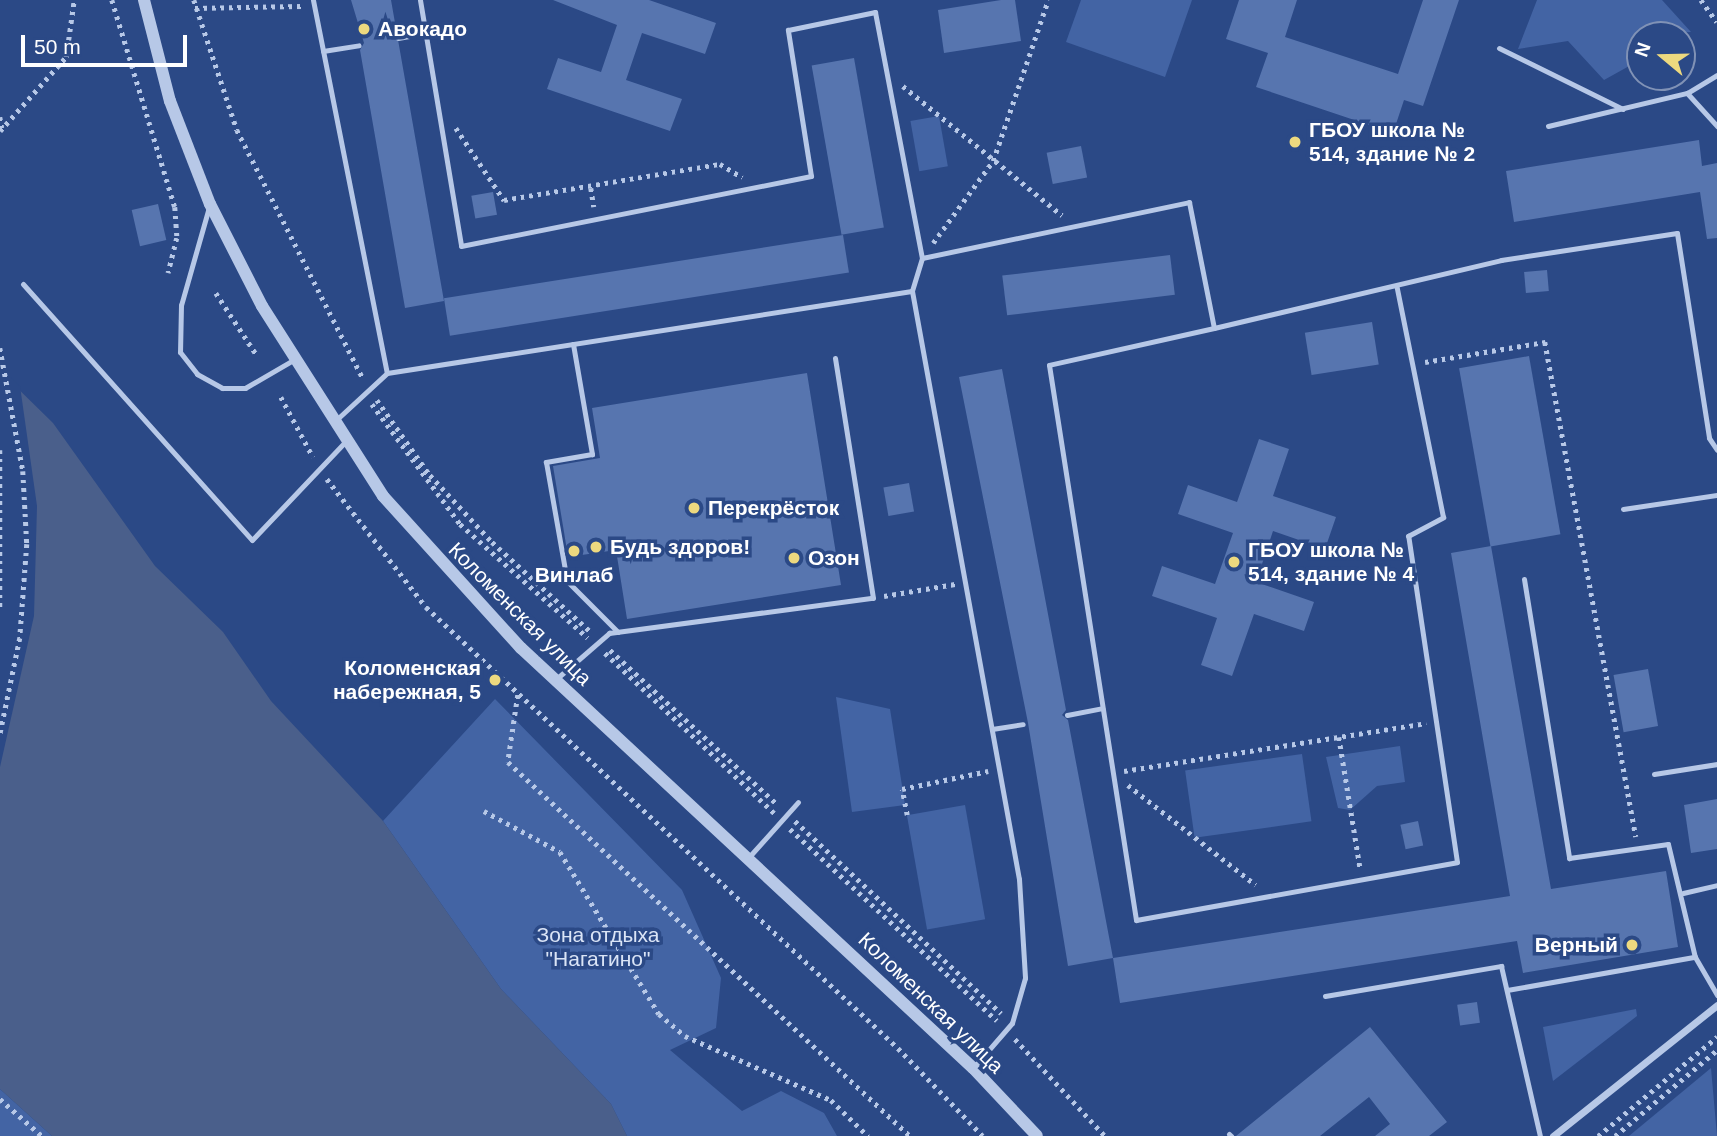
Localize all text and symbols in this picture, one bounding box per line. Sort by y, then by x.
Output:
place label: Авокадо [378,16,467,42]
scale bar [24,21,191,65]
marker: Авокадо [356,21,372,37]
north arrow [1626,21,1696,91]
text: 50 m [34,35,81,58]
text: N [1630,40,1655,60]
place label: ГБОУ школа № 514, здание № 2 [1309,117,1475,167]
marker: ГБОУ школа № 514, здание № 2 [1287,134,1303,150]
place label: Перекрёсток [708,495,839,521]
marker: Перекрёсток [686,500,702,516]
place label: Будь здоров! [610,534,750,560]
street label: Коломенская улица [443,537,597,691]
place label: ГБОУ школа № 514, здание № 4 [1248,537,1414,587]
marker: Будь здоров! [588,539,604,555]
marker: Винлаб [566,543,582,559]
place label: Озон [808,545,860,571]
marker: Озон [786,550,802,566]
marker: ГБОУ школа № 514, здание № 4 [1226,554,1242,570]
place label: Винлаб [535,562,613,588]
place label: Коломенская набережная, 5 [333,655,481,705]
marker: Коломенская набережная, 5 [487,672,503,688]
park label: Зона отдыха "Нагатино" [537,922,659,972]
street label: Коломенская улица [853,927,1009,1079]
place label: Верный [1535,932,1618,958]
marker: Верный [1624,937,1640,953]

